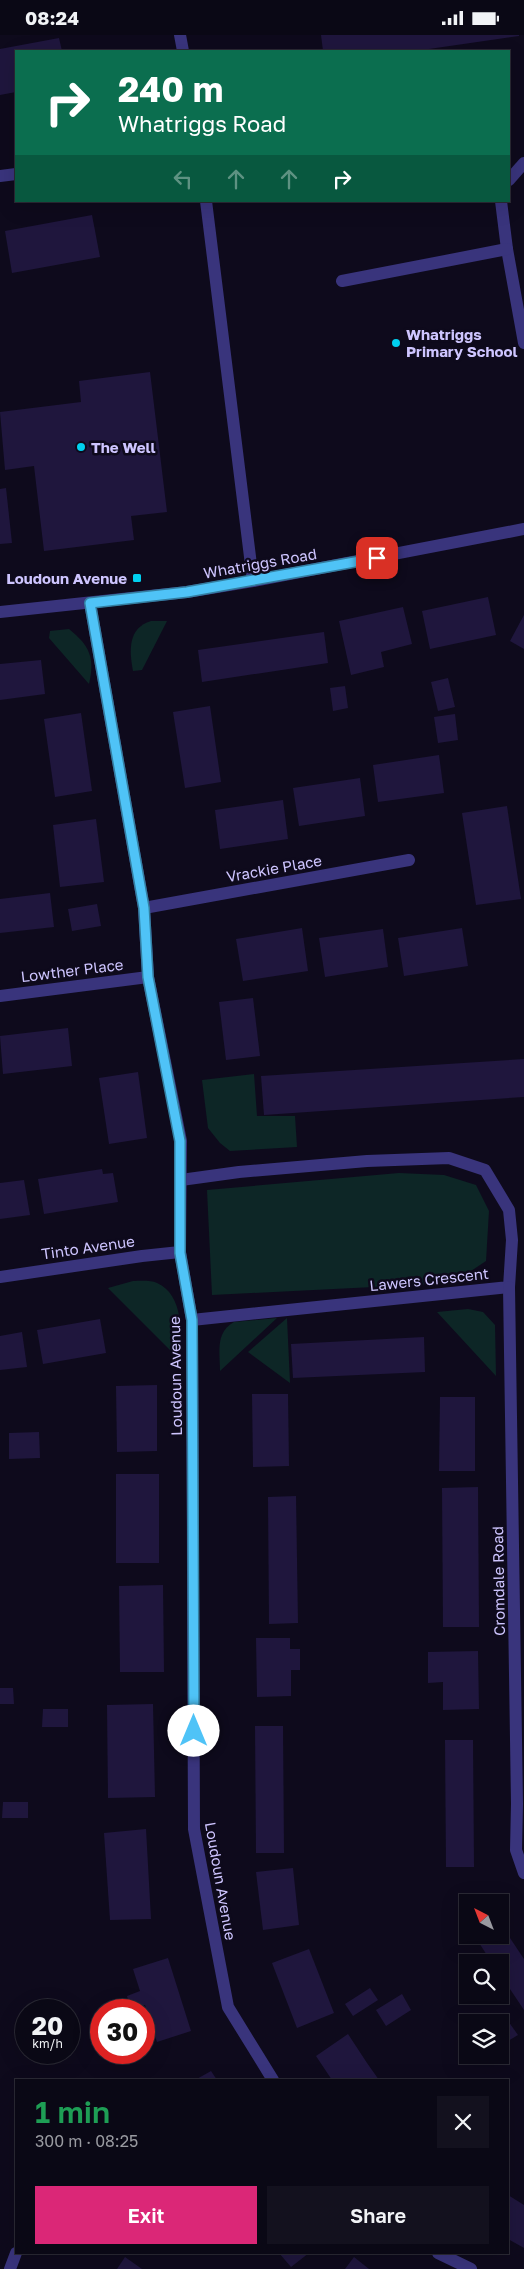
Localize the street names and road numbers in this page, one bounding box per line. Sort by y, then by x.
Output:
street label: Whatriggs Road [202,544,318,582]
street label: Vrackie Place [225,851,323,885]
street label: Lowther Place [20,955,125,985]
street label: Tinto Avenue [40,1231,136,1262]
street label: Lawers Crescent [368,1264,490,1294]
street label: Loudoun Avenue [165,1316,185,1436]
street label: Cromdale Road [488,1526,508,1636]
street label: Loudoun Avenue [202,1820,240,1942]

